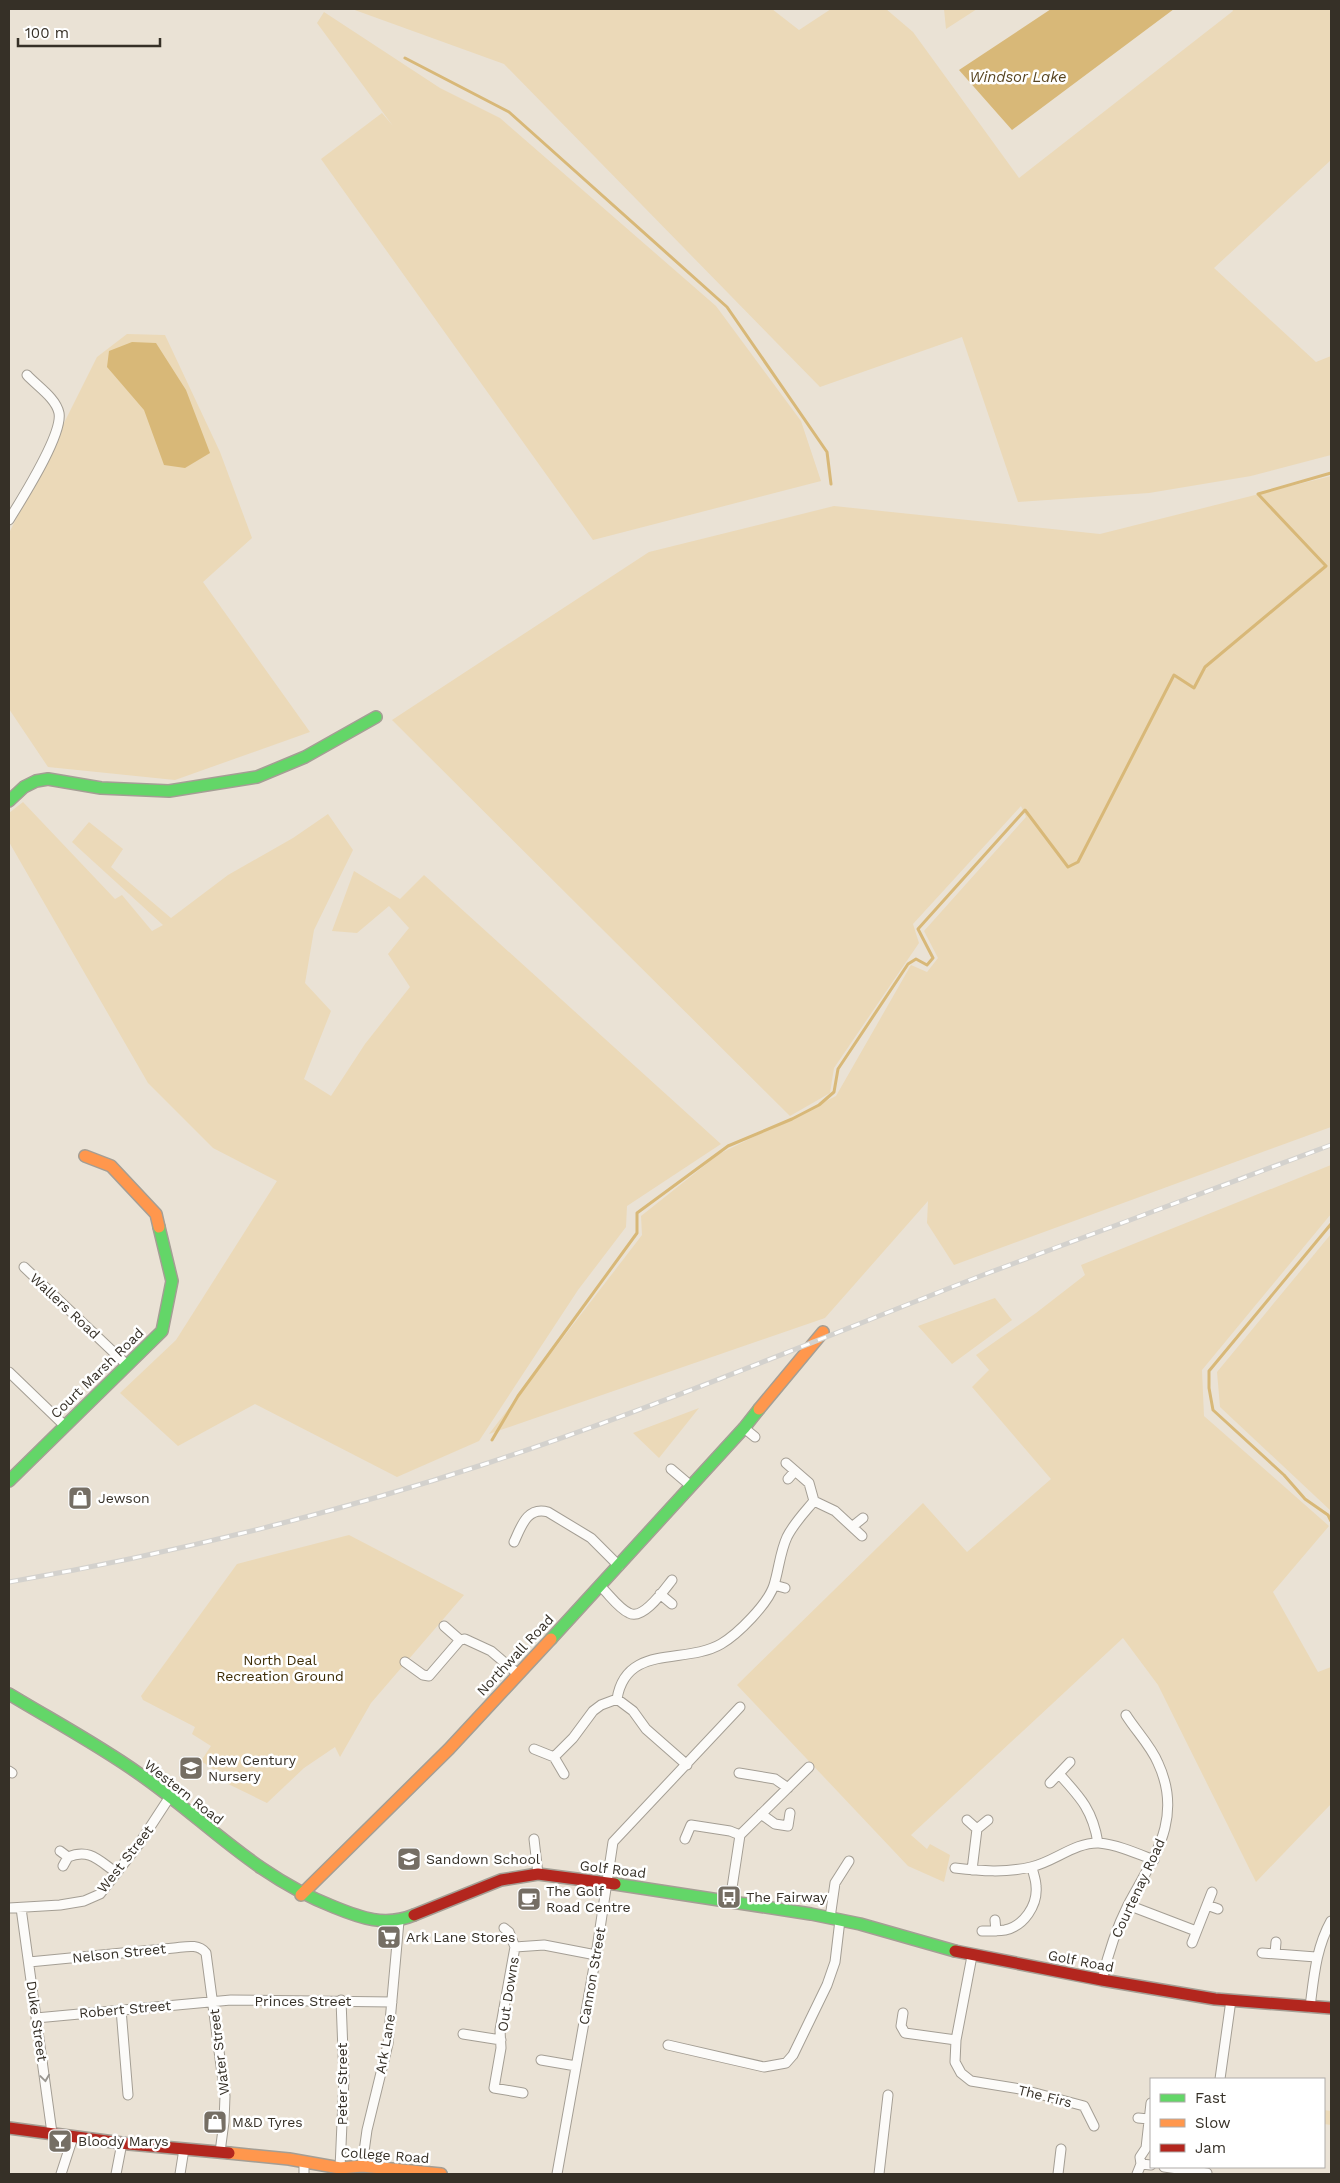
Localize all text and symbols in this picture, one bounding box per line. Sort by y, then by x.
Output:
scale bar [18,15,160,47]
text: 100 m [25,24,69,42]
water label: Windsor Lake [969,68,1067,86]
street label: Wallers Road [27,1270,103,1342]
street label: Court Marsh Road [47,1325,147,1421]
shop icon: Jewson [67,1485,93,1511]
place label: Jewson [98,1490,150,1506]
street label: Northwall Road [473,1611,557,1699]
park label: North Deal Recreation Ground [216,1652,344,1684]
place label: New Century Nursery [208,1752,297,1784]
school or university icon: New Century Nursery [178,1755,204,1781]
street label: Western Road [141,1756,227,1828]
street label: West Street [94,1822,156,1896]
street label: Courtenay Road [1108,1836,1168,1940]
school or university icon: Sandown School [396,1846,422,1872]
place label: Sandown School [426,1851,541,1867]
street label: Golf Road [579,1857,647,1881]
place label: The Golf Road Centre [546,1883,631,1915]
bus stop icon: The Fairway [716,1884,742,1910]
cafe icon: The Golf Road Centre [516,1886,542,1912]
place label: The Fairway [746,1889,828,1905]
supermarket icon: Ark Lane Stores [376,1924,402,1950]
street label: Cannon Street [576,1926,608,2026]
place label: Ark Lane Stores [406,1929,515,1945]
street label: Nelson Street [71,1940,167,1966]
street label: Golf Road [1047,1947,1115,1975]
street label: Out Downs [494,1955,522,2033]
street label: Duke Street [23,1980,51,2063]
street label: Princes Street [255,1993,352,2009]
street label: Robert Street [78,1997,172,2021]
street label: Water Street [206,2008,232,2096]
street label: Ark Lane [372,2013,398,2075]
street label: Peter Street [334,2043,350,2125]
one-way arrow [39,2074,49,2082]
legend [1150,2078,1325,2168]
street label: The Firs [1016,2082,1074,2110]
text: Fast [1195,2089,1227,2107]
shop icon: M&D Tyres [202,2109,228,2135]
place label: M&D Tyres [232,2114,303,2130]
text: Slow [1195,2114,1231,2132]
bar icon: Bloody Marys [47,2128,73,2154]
place label: Bloody Marys [78,2133,169,2149]
text: Jam [1195,2139,1226,2157]
street label: College Road [340,2144,430,2166]

